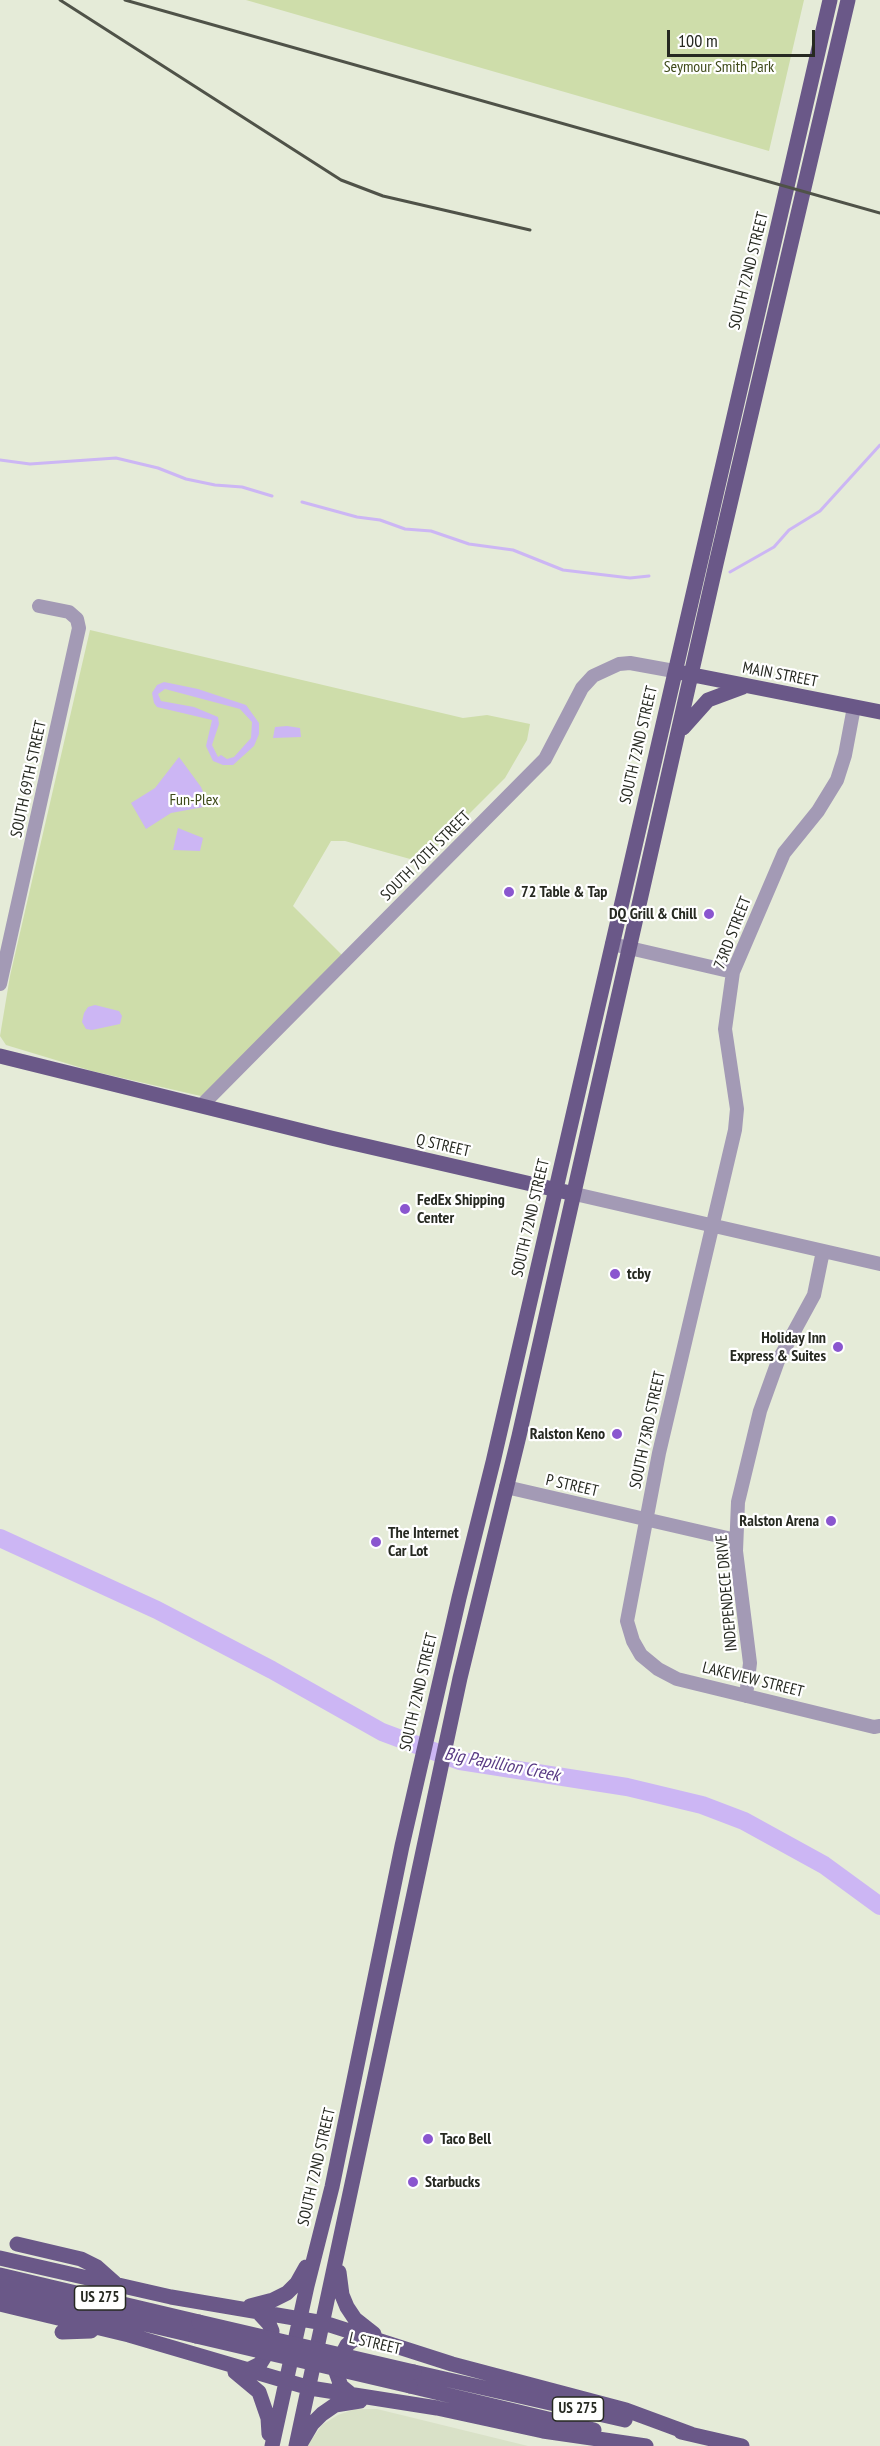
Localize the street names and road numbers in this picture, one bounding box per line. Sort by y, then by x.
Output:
street label: SOUTH 72ND STREET [725,210,773,332]
street label: MAIN STREET [741,658,819,692]
street label: SOUTH 72ND STREET [616,684,662,806]
street label: SOUTH 69TH STREET [7,719,51,839]
street label: SOUTH 70TH STREET [377,807,475,905]
street label: 73RD STREET [710,894,756,972]
street label: Q STREET [414,1130,472,1162]
street label: SOUTH 72ND STREET [508,1157,554,1279]
street label: SOUTH 73RD STREET [626,1370,670,1490]
street label: P STREET [544,1471,600,1501]
street label: INDEPENDECE DRIVE [712,1534,742,1652]
street label: SOUTH 72ND STREET [396,1631,442,1753]
street label: LAKEVIEW STREET [700,1658,806,1702]
street label: SOUTH 72ND STREET [294,2106,340,2228]
road number: US 275 [74,2286,126,2310]
street label: L STREET [347,2329,403,2359]
road number: US 275 [552,2397,604,2421]

